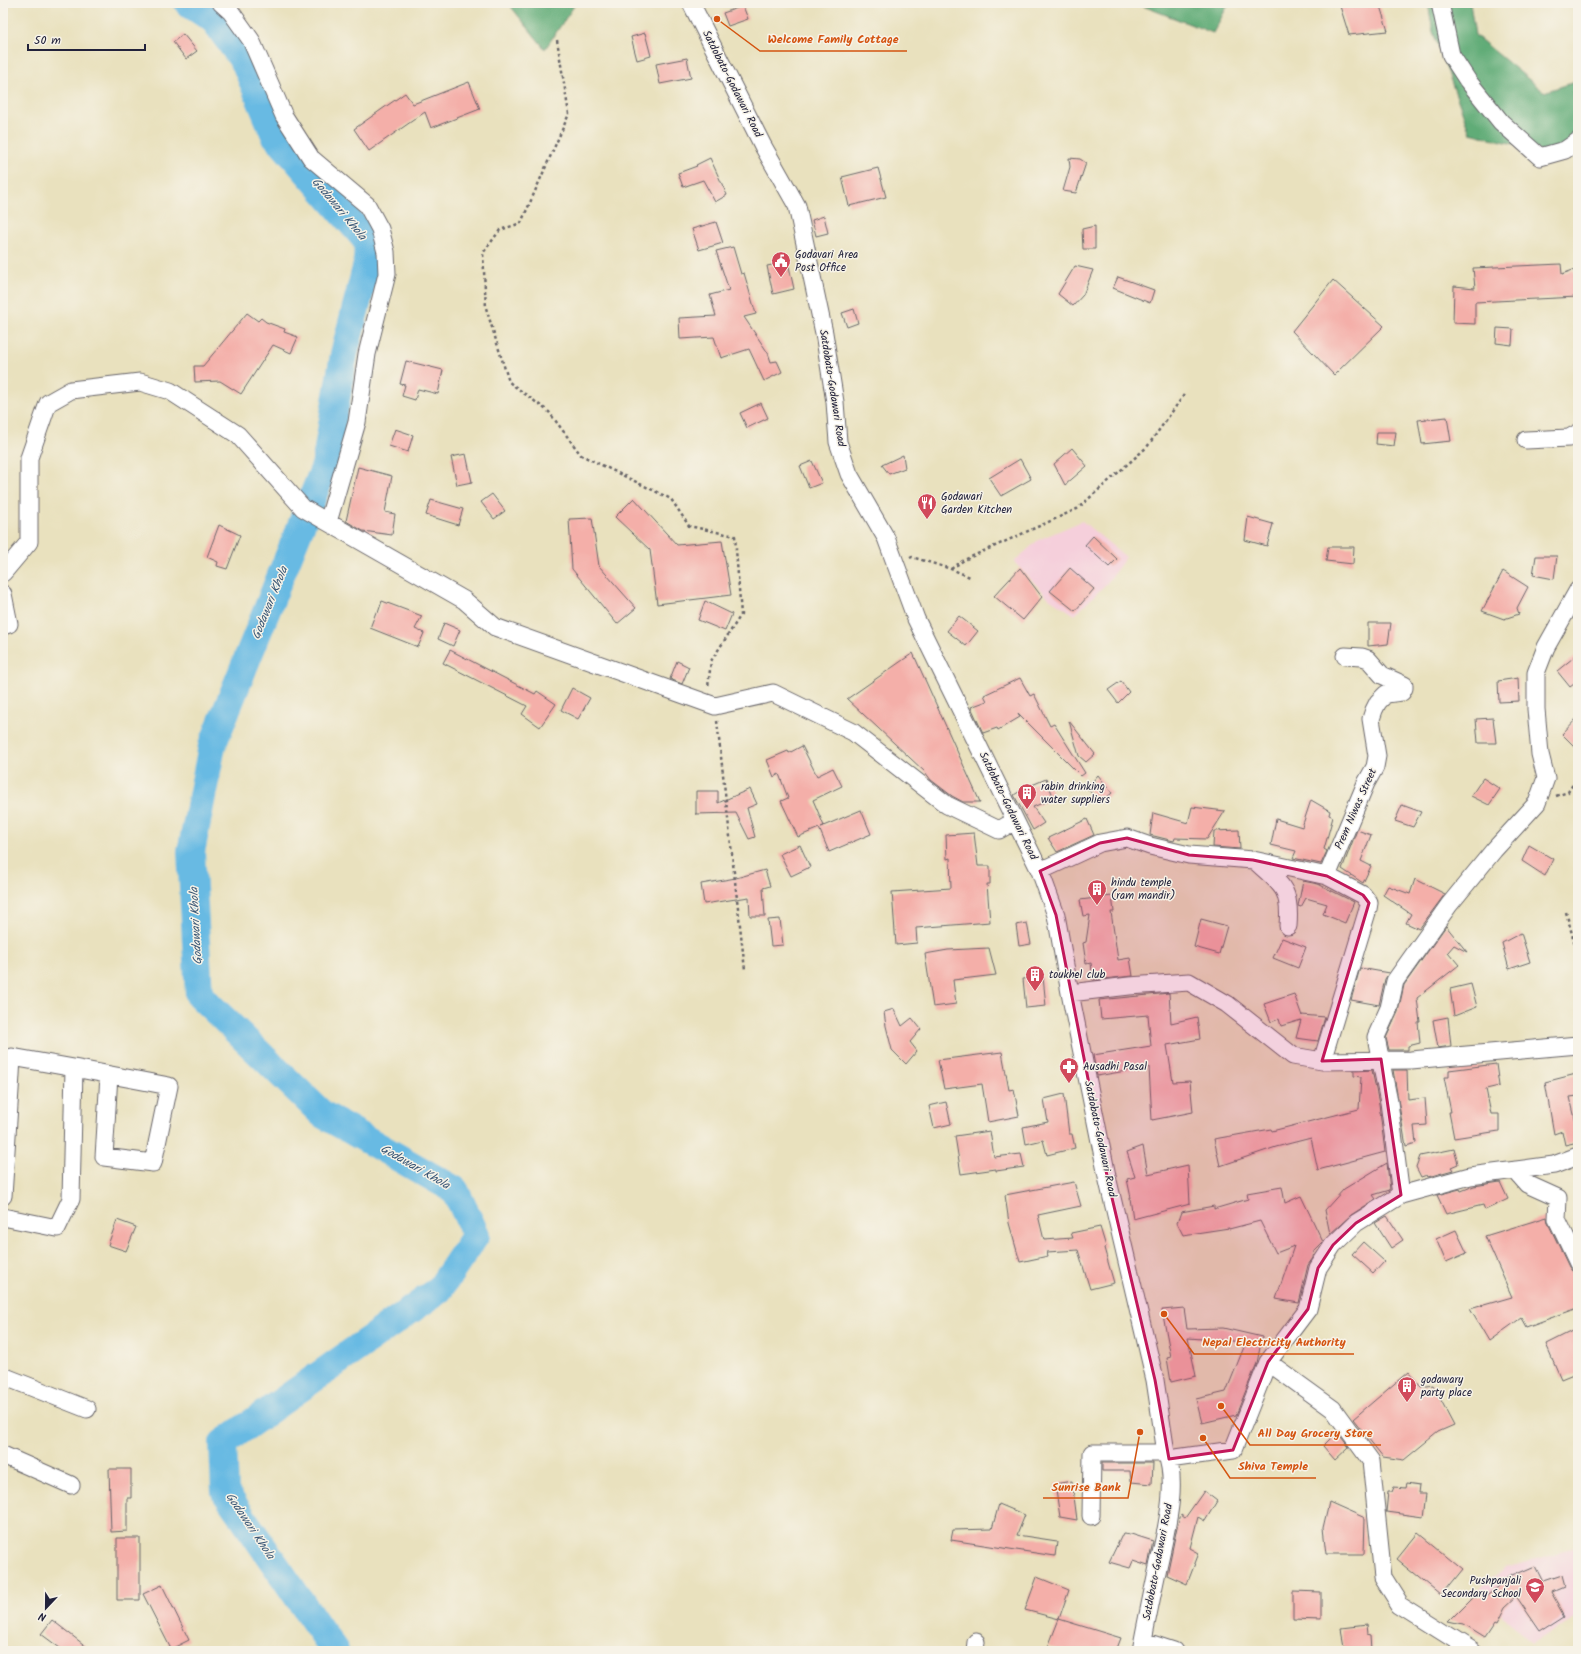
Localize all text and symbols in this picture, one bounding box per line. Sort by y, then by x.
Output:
scale bar [28,26,145,52]
street label: Satdobato-Godawari Road [697,27,767,141]
callout: Welcome Family Cottage [760,27,907,51]
text: Welcome Family Cottage [767,30,899,49]
text: 50 m [34,31,61,50]
water label: Godawari Khola [307,173,372,246]
place label: Godavari Area Post Office [795,246,858,277]
public building icon: Godavari Area Post Office [770,250,792,278]
street label: Satdobato-Godawari Road [814,328,850,448]
place label: Godawari Garden Kitchen [941,488,1012,519]
restaurant icon: Godawari Garden Kitchen [916,492,938,520]
water label: Godawari Khola [247,562,294,642]
street label: Satdobato-Godawari Road [974,749,1042,864]
street label: Prem Niwas Street [1330,765,1382,853]
place label: rabin drinking water suppliers [1041,778,1110,809]
building icon: rabin drinking water suppliers [1016,782,1038,810]
place label: hindu temple (ram mandir) [1111,874,1175,905]
building icon: hindu temple (ram mandir) [1086,878,1108,906]
water label: Godawari Khola [184,886,208,965]
building icon: toukhel club [1024,964,1046,992]
place label: toukhel club [1049,966,1106,984]
pharmacy icon: Ausadhi Pasal [1058,1056,1080,1084]
place label: Ausadhi Pasal [1083,1058,1147,1076]
street label: Satdobato-Godawari Road [1079,1079,1121,1199]
water label: Godawari Khola [377,1139,454,1195]
callout: Nepal Electricity Authority [1194,1330,1354,1354]
text: Nepal Electricity Authority [1202,1333,1347,1352]
place label: godawary party place [1420,1371,1472,1402]
building icon: godawary party place [1396,1375,1418,1403]
callout: All Day Grocery Store [1250,1421,1381,1445]
text: All Day Grocery Store [1257,1424,1373,1443]
callout: Shiva Temple [1230,1454,1316,1478]
text: Shiva Temple [1238,1457,1308,1476]
callout: Sunrise Bank [1043,1474,1128,1498]
text: Sunrise Bank [1052,1478,1121,1497]
water label: Godawari Khola [221,1489,280,1564]
street label: Satdobato-Godawari Road [1138,1502,1178,1622]
place label: Pushpanjali Secondary School [1441,1572,1521,1603]
school or university icon: Pushpanjali Secondary School [1524,1576,1546,1604]
north arrow [26,1588,66,1628]
text: N [36,1607,49,1626]

